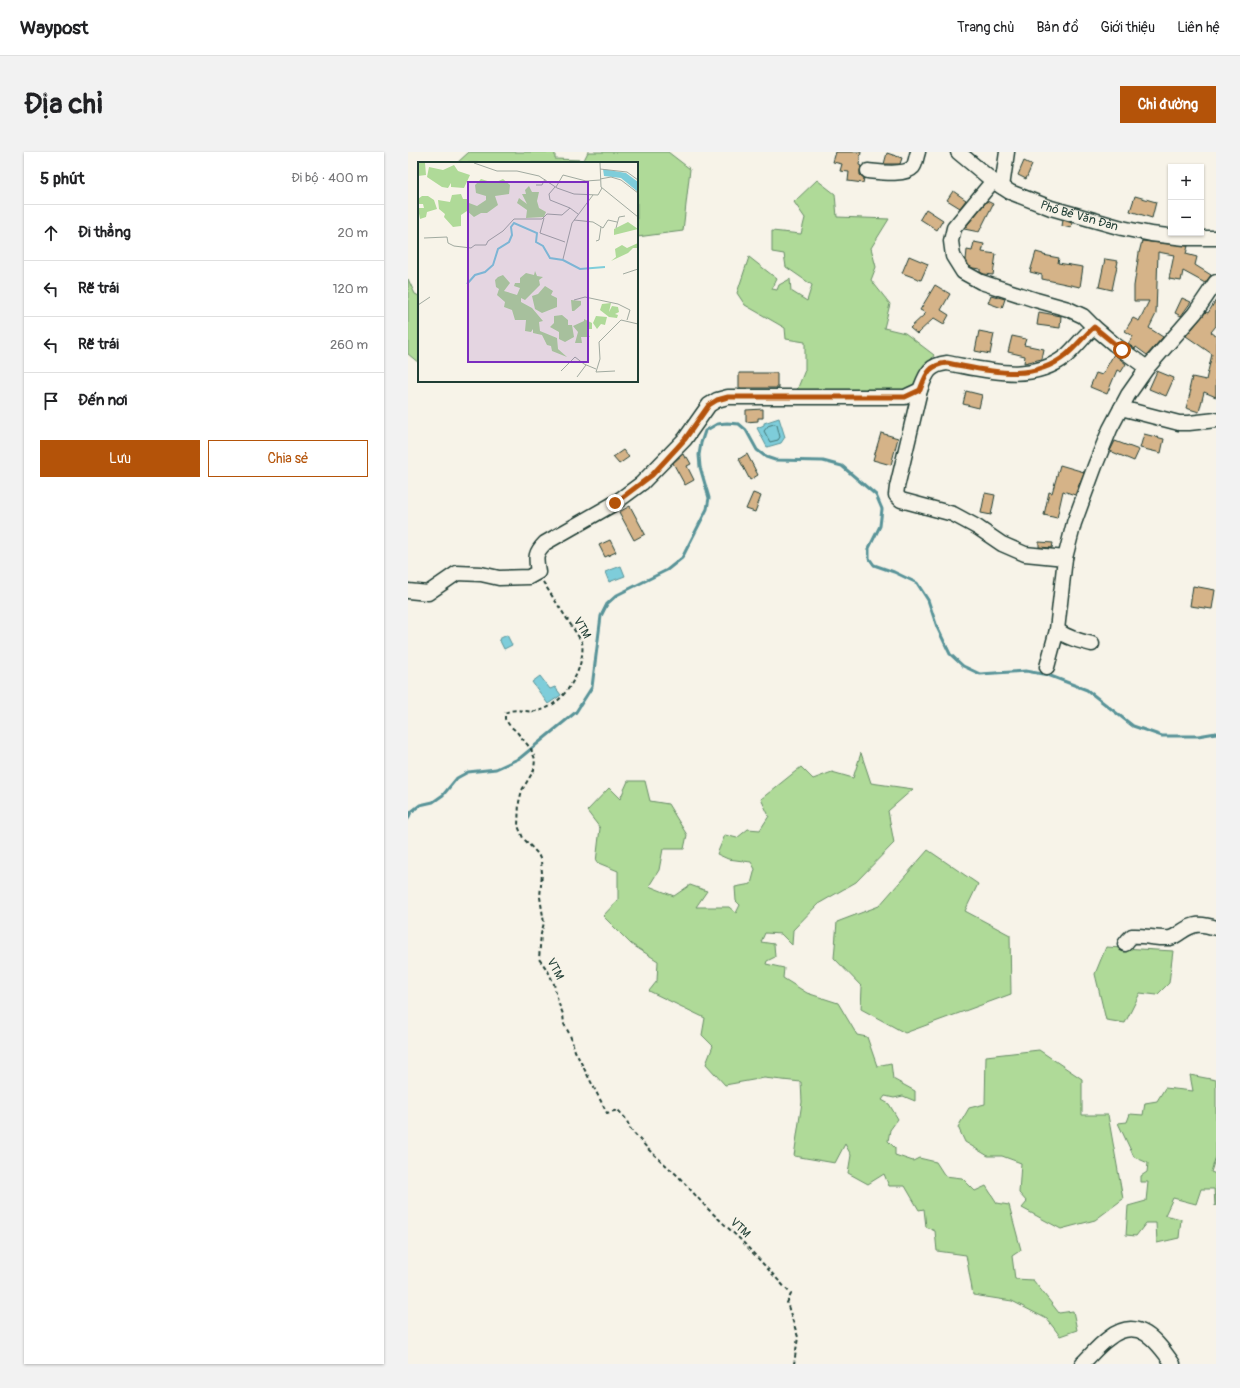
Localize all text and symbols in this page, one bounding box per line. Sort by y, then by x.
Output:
text: Waypost [20,16,89,40]
text: Trang chủ [957,19,1014,36]
text: Bản đồ [1036,19,1079,36]
text: Giới thiệu [1101,19,1155,36]
text: Liên hệ [1177,19,1220,36]
button: Chỉ đường [1120,86,1216,123]
text: Địa chỉ [24,87,103,122]
inset map [418,162,638,382]
map controls [1168,164,1204,236]
button: + [1168,164,1204,200]
text: 5 phút [40,168,85,189]
text: Đi bộ · 400 m [291,170,368,186]
street label: Phố Bế Văn Đàn [1038,197,1120,234]
button: − [1168,200,1204,236]
icon: ahead [40,222,62,244]
text: Đi thẳng [78,223,131,242]
text: 20 m [337,225,368,241]
icon: left [40,278,62,300]
text: Rẽ trái [78,279,119,298]
text: 120 m [332,281,368,297]
icon: left [40,334,62,356]
text: Rẽ trái [78,335,119,354]
text: 260 m [330,337,368,353]
route start [1113,341,1131,359]
icon: arrive [40,390,62,412]
text: Đến nơi [78,391,127,410]
button: Lưu [40,440,200,477]
button: Chia sẻ [208,440,368,477]
route end [606,494,624,512]
street label: VTM [570,615,594,642]
street label: VTM [543,956,567,983]
street label: VTM [727,1215,754,1241]

